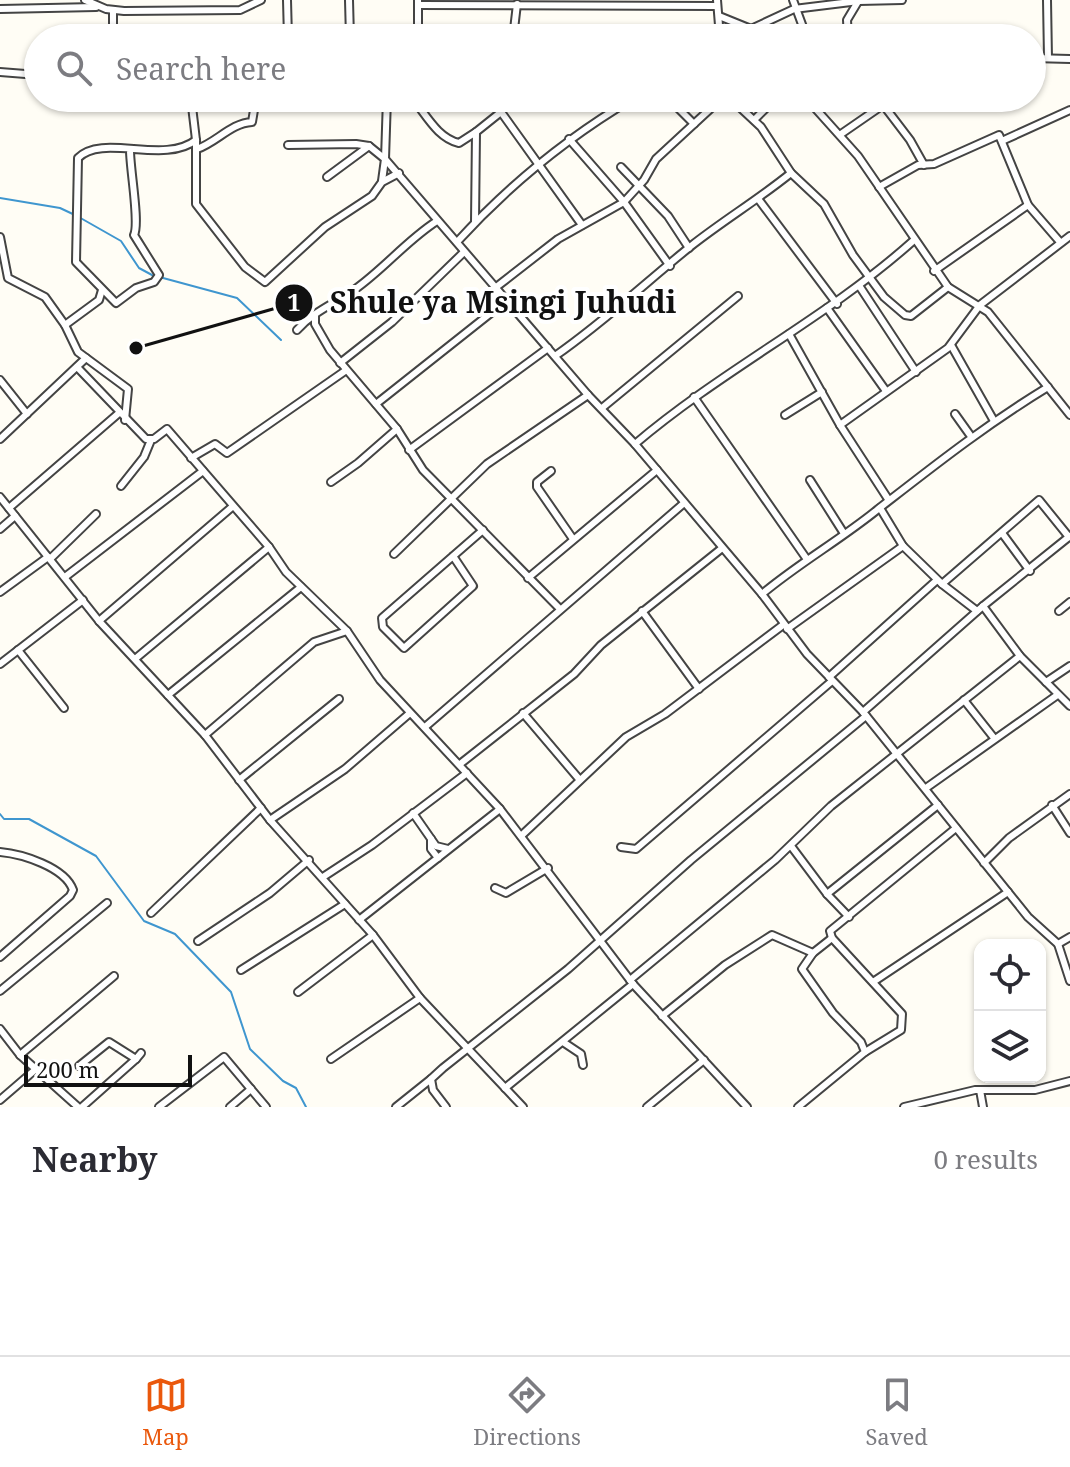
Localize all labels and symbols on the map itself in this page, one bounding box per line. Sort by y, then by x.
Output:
callout: Shule ya Msingi Juhudi [274,276,692,330]
text: Shule ya Msingi Juhudi [330,281,677,322]
text: 1 [287,285,301,318]
scale bar [24,1051,192,1087]

